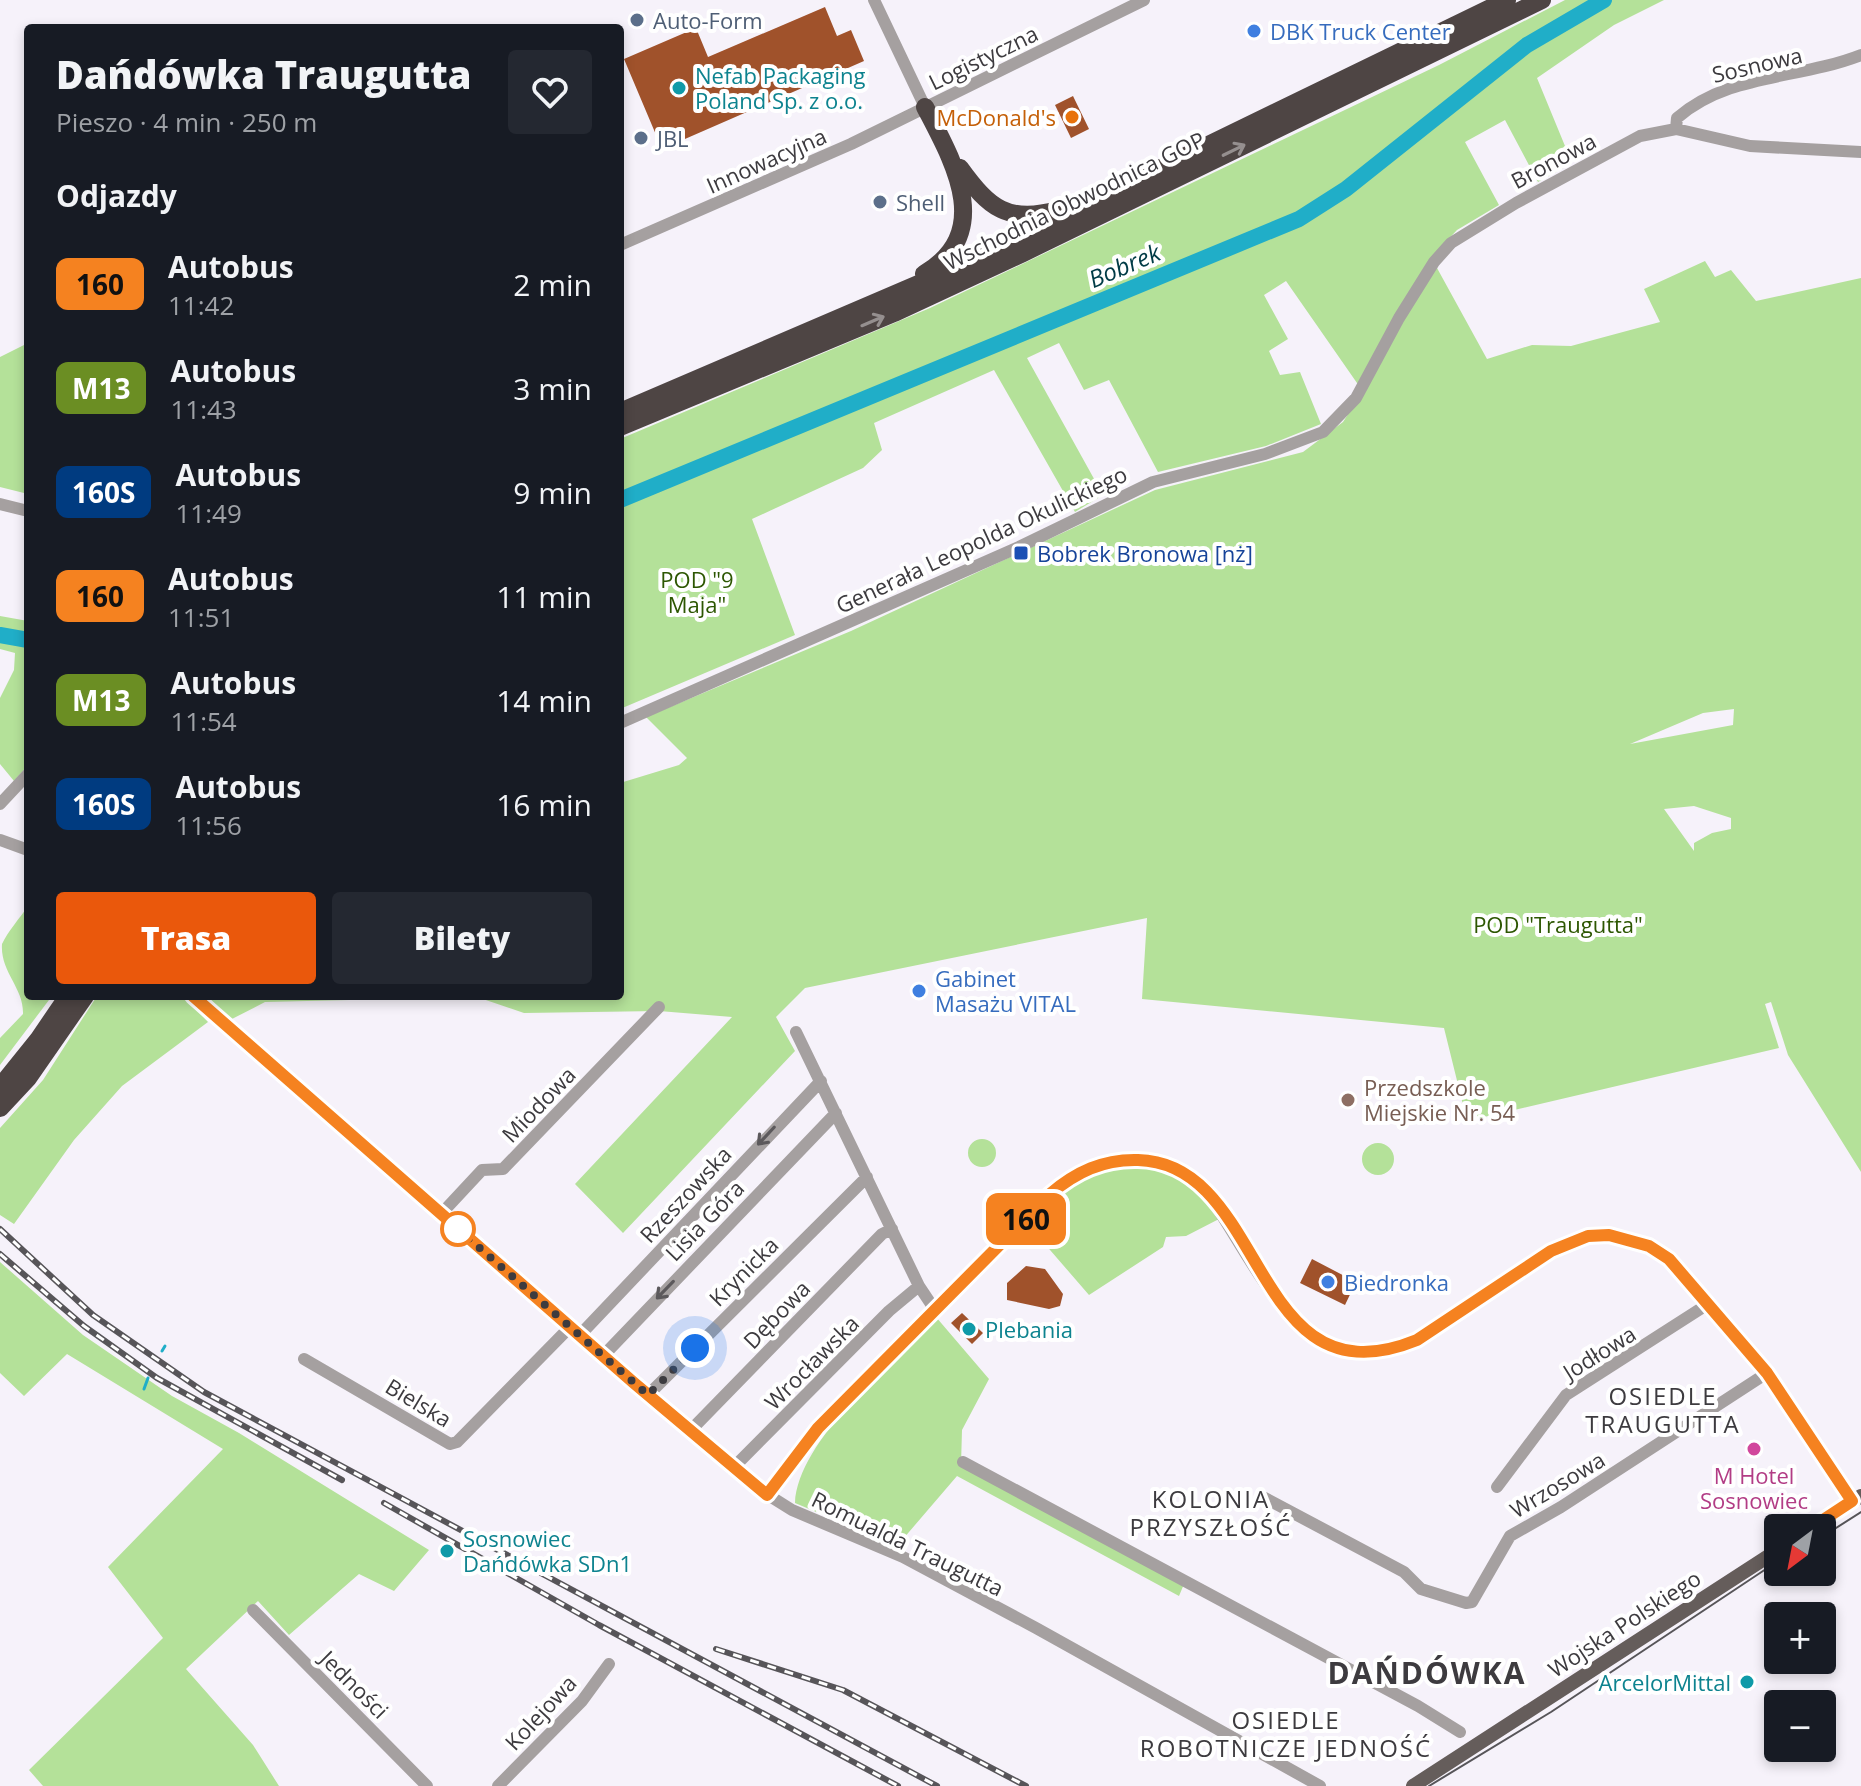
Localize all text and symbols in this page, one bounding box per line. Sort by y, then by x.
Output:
place label: Auto-Form [653,5,763,35]
marker: Auto-Form [628,11,646,29]
place label: DBK Truck Center [1270,16,1451,46]
street label: Logistyczna [923,18,1043,96]
marker: DBK Truck Center [1245,22,1263,40]
street label: Sosnowa [1709,39,1805,89]
text: Dańdówka Traugutta [56,48,471,100]
button: heart [508,50,592,134]
place label: Nefab Packaging Poland Sp. z o.o. [695,60,865,115]
marker: Nefab Packaging Poland Sp. z o.o. [670,79,688,97]
place label: McDonald's [936,102,1056,132]
text: Pieszo · 4 min · 250 m [56,104,317,140]
marker: McDonald's [1063,108,1081,126]
street label: Innowacyjna [701,120,831,200]
place label: JBL [655,123,689,153]
street label: Wschodnia Obwodnica GOP [939,124,1209,276]
street label: Bronowa [1505,125,1601,195]
marker: JBL [632,129,650,147]
one-way arrow [1222,142,1246,157]
text: Odjazdy [56,175,177,216]
place label: Shell [896,187,945,217]
marker: Shell [871,193,889,211]
water label: Bobrek [1083,235,1166,295]
text: Autobus [168,246,294,287]
text: 2 min [513,264,592,305]
text: 160 [76,265,124,303]
text: 11:42 [168,287,234,323]
one-way arrow [860,313,885,328]
text: Autobus [170,350,296,391]
text: 3 min [513,368,592,409]
text: M13 [72,369,130,407]
text: 11:43 [170,391,237,427]
text: Autobus [175,454,301,495]
street label: Generała Leopolda Okulickiego [831,458,1131,620]
text: 9 min [513,472,592,513]
text: 160S [72,473,135,511]
text: 11:49 [175,495,242,531]
place label: Bobrek Bronowa [nż] [1037,538,1253,568]
marker: Bobrek Bronowa [nż] [1012,544,1030,562]
text: Autobus [168,558,294,599]
park label: POD "9 Maja" [660,564,734,619]
text: 11 min [496,576,592,617]
text: 160 [76,577,124,615]
text: 11:51 [168,599,234,635]
text: Autobus [170,662,296,703]
text: 14 min [496,680,592,721]
text: M13 [72,681,130,719]
text: 11:54 [170,703,237,739]
text: Autobus [175,766,301,807]
text: 16 min [496,784,592,825]
text: 160S [72,785,135,823]
text: 11:56 [175,807,242,843]
button: Trasa [56,892,316,984]
button: Bilety [332,892,592,984]
park label: POD "Traugutta" [1473,909,1643,939]
place label: Gabinet Masażu VITAL [935,963,1076,1018]
marker: Gabinet Masażu VITAL [910,982,928,1000]
street label: Miodowa [494,1060,582,1148]
place label: Przedszkole Miejskie Nr. 54 [1364,1072,1516,1127]
marker: Przedszkole Miejskie Nr. 54 [1339,1091,1357,1109]
one-way arrow [757,1126,776,1145]
street label: Rzeszowska [633,1139,737,1249]
street label: Lisia Góra [658,1173,750,1267]
line badge: 160 [980,1193,1072,1245]
text: 160 [1002,1200,1050,1238]
unlabelled marker [441,1212,475,1246]
street label: Krynicka [702,1230,784,1312]
place label: Biedronka [1344,1267,1449,1297]
street label: Dębowa [736,1273,816,1355]
marker: Biedronka [1319,1273,1337,1291]
one-way arrow [656,1280,675,1300]
street label: Wrocławska [757,1308,865,1416]
place label: Plebania [985,1314,1073,1344]
street label: Jodłowa [1555,1318,1641,1387]
marker: Plebania [960,1320,978,1338]
your location [675,1328,715,1368]
street label: Bielska [380,1371,458,1433]
district label: OSIEDLE TRAUGUTTA [1585,1379,1741,1440]
marker: M Hotel Sosnowiec [1745,1440,1763,1458]
street label: Wrzosowa [1504,1444,1610,1524]
place label: M Hotel Sosnowiec [1700,1460,1808,1515]
district label: KOLONIA PRZYSZŁOŚĆ [1130,1482,1292,1543]
street label: Romualda Traugutta [807,1483,1009,1603]
north arrow [1764,1514,1836,1586]
map controls [1764,1514,1836,1762]
place label: Sosnowiec Dańdówka SDn1 [463,1523,632,1578]
marker: Sosnowiec Dańdówka SDn1 [438,1542,456,1560]
street label: Wojska Polskiego [1542,1562,1706,1684]
button: + [1764,1602,1836,1674]
street label: Jedności [313,1642,396,1725]
district label: DAŃDÓWKA [1327,1652,1527,1693]
place label: ArcelorMittal [1599,1667,1731,1697]
street label: Kolejowa [497,1668,583,1756]
marker: ArcelorMittal [1738,1673,1756,1691]
button: − [1764,1690,1836,1762]
district label: OSIEDLE ROBOTNICZE JEDNOŚĆ [1140,1703,1432,1764]

